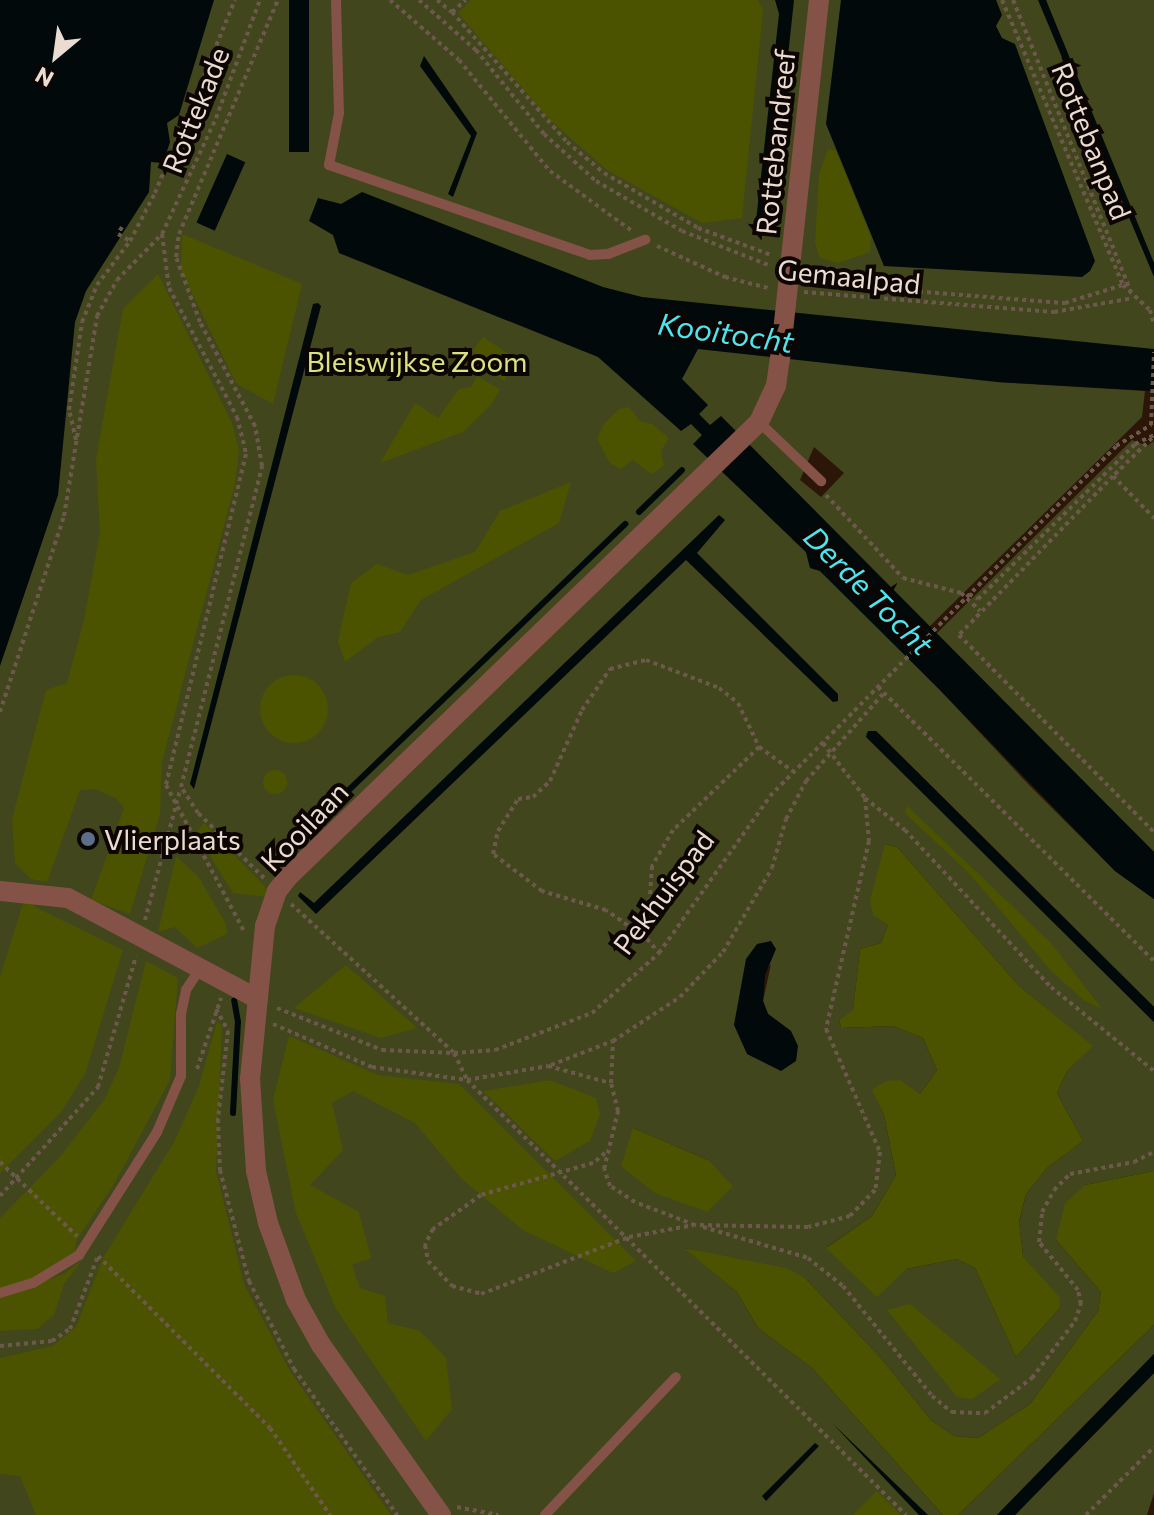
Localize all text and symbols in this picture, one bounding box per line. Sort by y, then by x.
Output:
north arrow [16,16,96,96]
street label: Rottekade [155,42,235,178]
street label: Rottebandreef [749,48,801,236]
street label: Rottebanpad [1045,58,1139,224]
text: N [30,62,58,93]
street label: Gemaalpad [776,252,922,300]
water label: Kooitocht [656,305,796,359]
park label: Bleiswijkse Zoom [306,344,528,378]
water label: Derde Tocht [797,518,941,662]
street label: Kooilaan [253,774,355,878]
place label: Vlierplaats [104,822,241,856]
street label: Pekhuispad [606,824,720,960]
marker: Vlierplaats [79,830,97,848]

